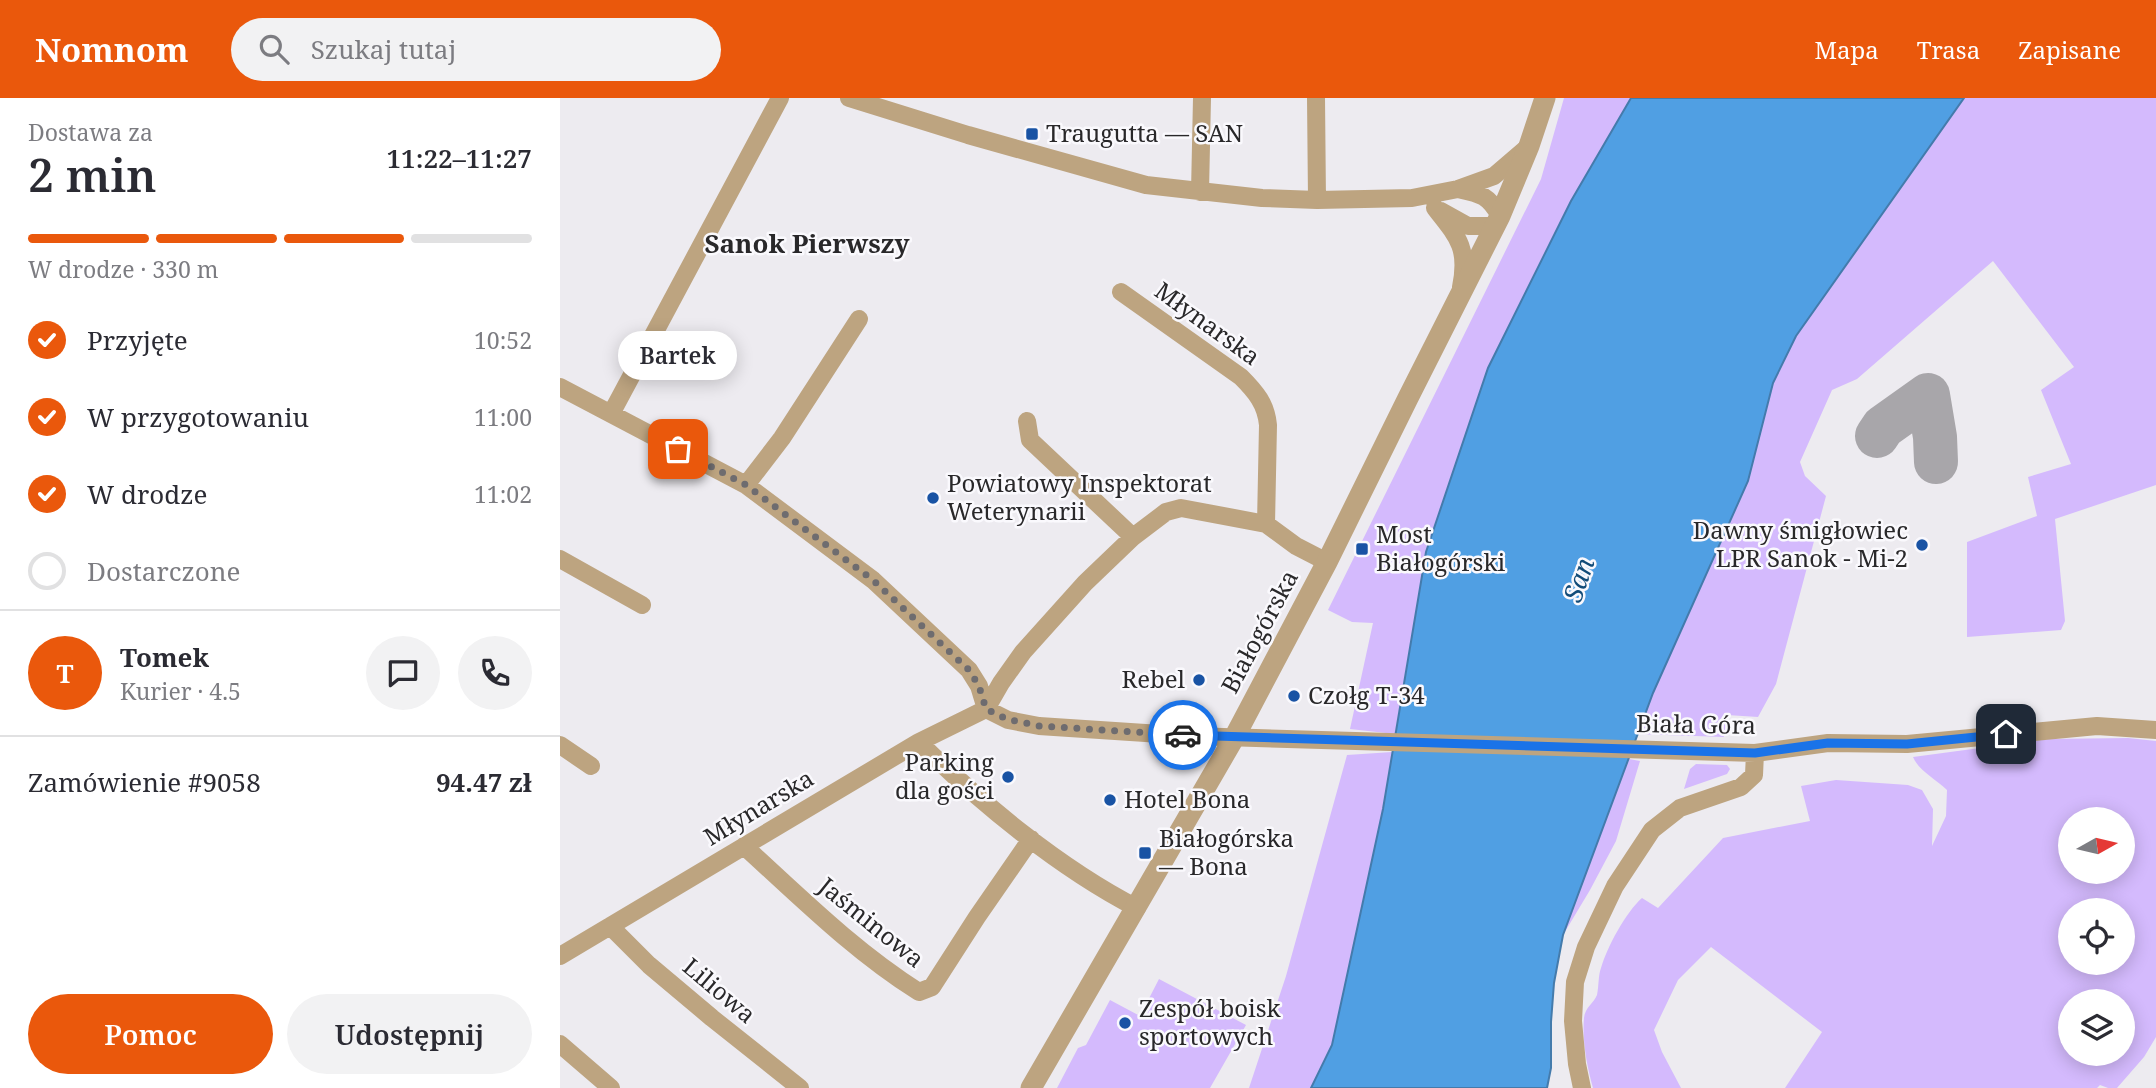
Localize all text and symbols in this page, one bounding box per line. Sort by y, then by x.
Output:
search box [231,18,721,81]
text: Nomnom [35,27,189,72]
icon: search [255,30,293,68]
text: Szukaj tutaj [311,31,456,67]
text: Mapa [1815,33,1879,66]
text: Trasa [1917,33,1980,66]
text: Zapisane [2018,33,2121,66]
text: Dostawa za [28,116,153,148]
place label: Traugutta — SAN [1046,116,1243,149]
marker: Traugutta — SAN [1024,126,1040,142]
text: 11:22–11:27 [386,140,532,176]
text: 2 min [28,143,156,205]
district label: Sanok Pierwszy [704,225,910,261]
text: W drodze · 330 m [28,253,218,285]
street label: Młynarska [1149,273,1267,372]
icon: check [28,321,66,359]
text: Przyjęte [87,322,188,358]
text: 10:52 [474,324,532,356]
callout: Bartek [618,330,738,379]
text: Bartek [639,339,716,371]
icon: check [28,398,66,436]
text: W przygotowaniu [87,399,309,435]
text: 11:00 [474,401,532,433]
pin [648,419,708,479]
icon: bag [659,430,697,468]
place label: Powiatowy Inspektorat Weterynarii [947,466,1212,527]
icon: check [28,475,66,513]
text: W drodze [87,476,207,512]
text: 11:02 [474,478,532,510]
marker: Powiatowy Inspektorat Weterynarii [925,490,941,506]
place label: Dawny śmigłowiec LPR Sanok - Mi-2 [1693,513,1908,574]
place label: Most Białogórski [1376,517,1505,578]
marker: Dawny śmigłowiec LPR Sanok - Mi-2 [1914,537,1930,553]
marker: Most Białogórski [1354,541,1370,557]
water label: San [1554,552,1602,607]
text: Dostarczone [87,553,240,589]
street label: Białogórska [1212,564,1305,699]
button: chat [366,636,440,710]
button: phone [458,636,532,710]
text: Tomek [120,639,209,675]
text: T [57,655,73,691]
place label: Rebel [1121,662,1186,695]
marker: Rebel [1191,672,1207,688]
text: Kurier · 4.5 [120,675,241,707]
place label: Czołg T-34 [1308,678,1425,711]
marker: Czołg T-34 [1286,688,1302,704]
courier [1148,700,1218,770]
pin [1976,704,2036,764]
street label: Biała Góra [1636,706,1756,741]
icon: home [1987,715,2025,753]
icon: car [1164,716,1202,754]
place label: Parking dla gości [895,745,994,806]
street label: Młynarska [697,761,819,852]
text: Zamówienie #9058 [28,764,261,800]
text: 94.47 zł [436,764,532,800]
marker: Parking dla gości [1000,769,1016,785]
place label: Hotel Bona [1124,782,1250,815]
marker: Hotel Bona [1102,792,1118,808]
north arrow [2058,807,2135,884]
map controls [2058,807,2135,1066]
place label: Białogórska — Bona [1158,821,1294,882]
marker: Białogórska — Bona [1137,845,1153,861]
street label: Jaśminowa [812,868,932,975]
button: locate [2058,898,2135,975]
street label: Liliowa [676,950,763,1030]
button: layers [2058,989,2135,1066]
place label: Zespół boisk sportowych [1139,991,1282,1052]
button: Pomoc [28,994,273,1074]
button: Udostępnij [287,994,532,1074]
marker: Zespół boisk sportowych [1117,1015,1133,1031]

